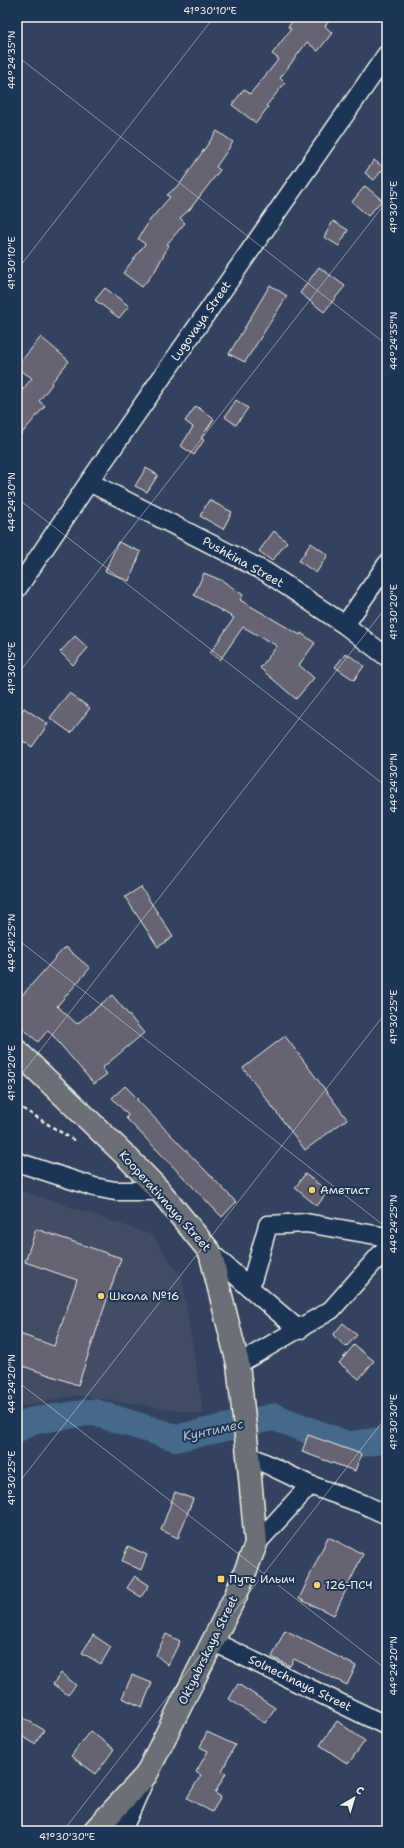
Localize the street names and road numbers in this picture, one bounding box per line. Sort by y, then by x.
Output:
street label: Lugovaya Street [167,278,235,364]
street label: Pushkina Street [199,533,287,591]
street label: Kooperativnaya Street [116,1147,214,1255]
street label: Oktyabrskaya Street [175,1593,241,1707]
street label: Solnechnaya Street [246,1651,354,1715]

